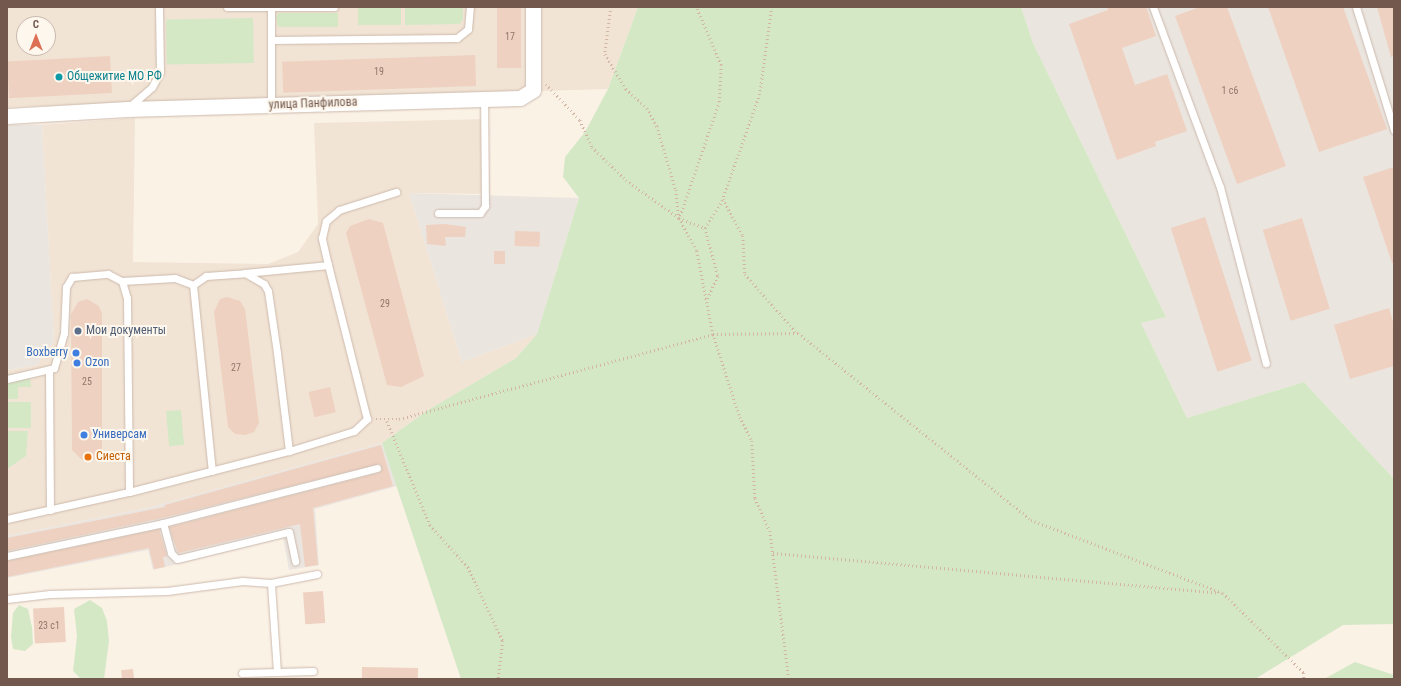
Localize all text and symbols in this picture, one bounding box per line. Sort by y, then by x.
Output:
north arrow [16,16,56,56]
text: С [33,18,39,31]
house number: 17 [505,31,515,43]
house number: 19 [374,66,384,78]
place label: Общежитие МО РФ [67,70,162,84]
marker: Общежитие МО РФ [54,72,64,82]
house number: 1 с6 [1222,85,1238,97]
street label: улица Панфилова [268,95,358,113]
house number: 29 [380,298,390,310]
place label: Мои документы [86,324,166,338]
marker: Мои документы [73,326,83,336]
place label: Boxberry [26,346,68,360]
marker: Boxberry [71,348,81,358]
place label: Ozon [85,356,109,370]
marker: Ozon [72,358,82,368]
house number: 27 [231,362,241,374]
house number: 25 [82,376,92,388]
place label: Универсам [92,428,147,442]
marker: Универсам [79,430,89,440]
place label: Сиеста [96,450,131,464]
marker: Сиеста [83,452,93,462]
house number: 23 с1 [38,620,60,632]

